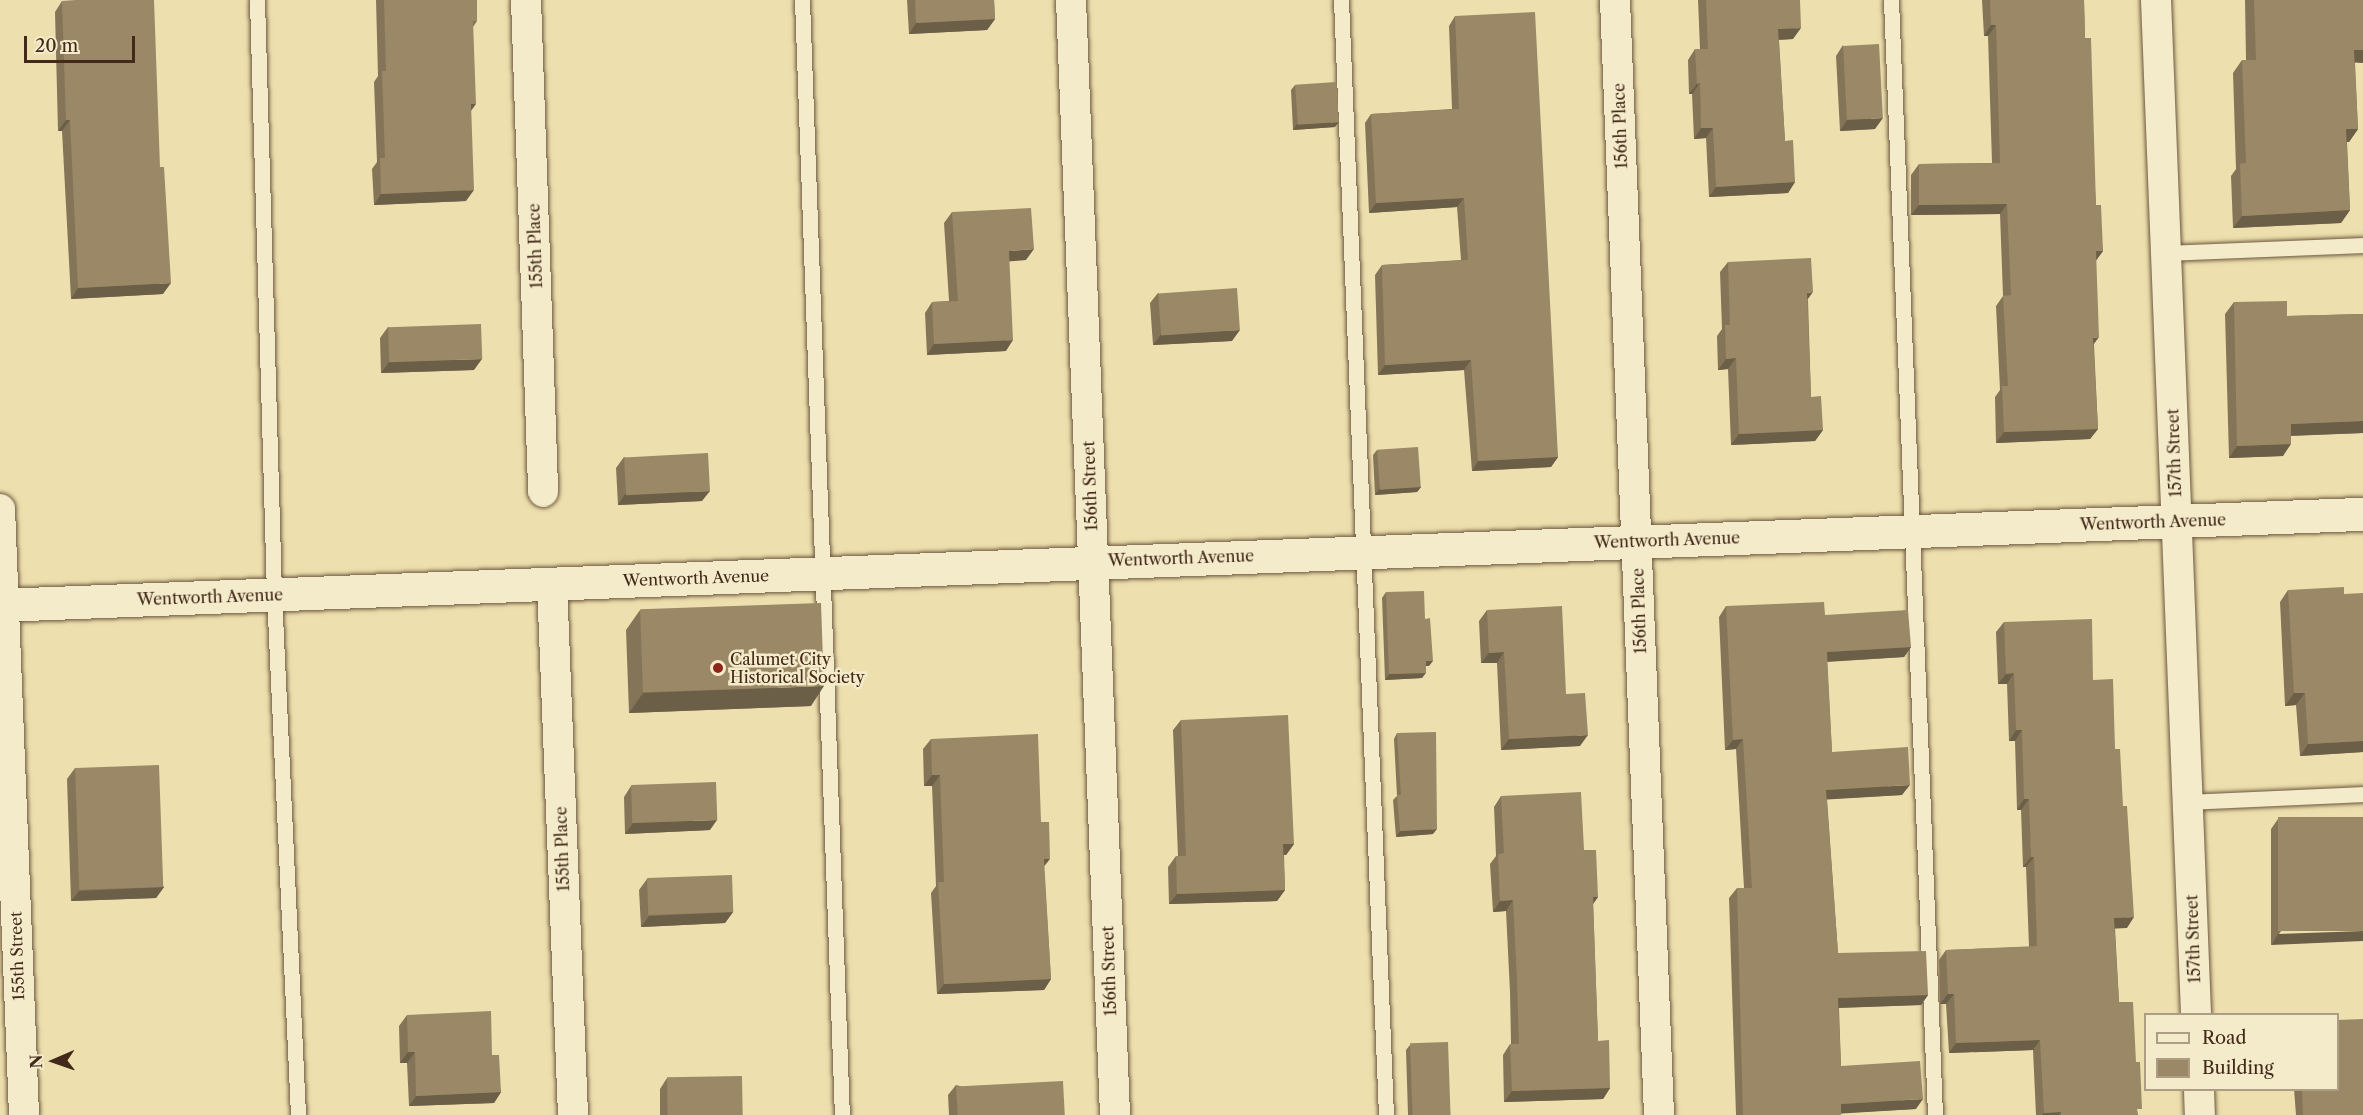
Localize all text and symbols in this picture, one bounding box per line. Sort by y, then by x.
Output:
scale bar [27,24,138,62]
text: 20 m [35,35,78,57]
street label: 156th Place [1609,83,1631,169]
street label: 155th Place [524,203,546,289]
street label: 157th Street [2163,408,2185,498]
street label: 156th Street [1079,441,1101,531]
street label: Wentworth Avenue [2079,510,2227,534]
street label: Wentworth Avenue [1593,528,1741,552]
street label: Wentworth Avenue [1107,546,1255,570]
street label: Wentworth Avenue [622,566,770,590]
street label: 156th Place [1628,568,1650,654]
street label: Wentworth Avenue [136,585,284,609]
place label: Calumet City Historical Society [730,649,865,687]
marker: Calumet City Historical Society [711,661,725,675]
street label: 155th Place [551,806,573,892]
street label: 157th Street [2182,894,2204,984]
street label: 155th Street [6,911,28,1001]
street label: 156th Street [1098,926,1120,1016]
legend [2144,1013,2339,1091]
text: Road [2202,1027,2247,1049]
north arrow [24,1031,84,1091]
text: N [26,1054,46,1069]
text: Building [2202,1057,2274,1079]

